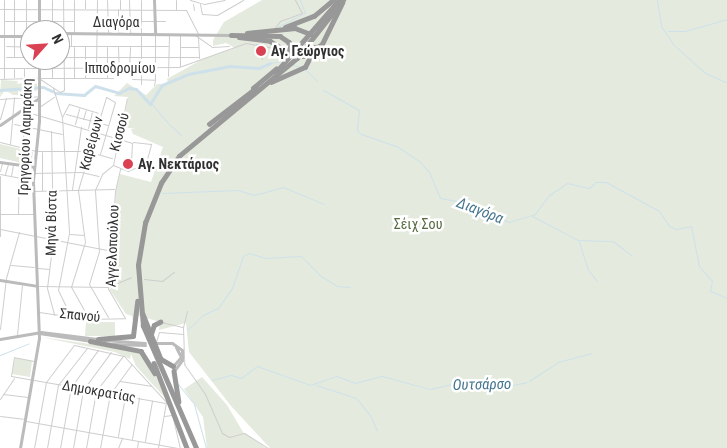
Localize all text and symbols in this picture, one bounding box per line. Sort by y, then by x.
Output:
street label: Διαγόρα [93,14,139,30]
north arrow [20,20,70,70]
text: N [49,31,67,46]
place label: Αγ. Γεώργιος [271,43,344,59]
marker: Αγ. Γεώργιος [255,45,267,57]
street label: Ιπποδρομίου [84,60,156,76]
street label: Γρηγορίου Λαμπράκη [15,78,35,196]
street label: Κισσού [106,111,132,153]
street label: Καβείρων [76,114,106,172]
place label: Αγ. Νεκτάριος [138,156,219,172]
marker: Αγ. Νεκτάριος [122,158,134,170]
street label: Μηνά Βίστα [42,190,60,256]
water label: Διαγόρα [454,194,506,228]
street label: Αγγελοπούλου [102,205,122,287]
park label: Σέιχ Σου [394,216,442,232]
street label: Σπανού [59,305,101,325]
water label: Ουτσάρσο [453,375,511,395]
street label: Δημοκρατίας [61,376,137,406]

